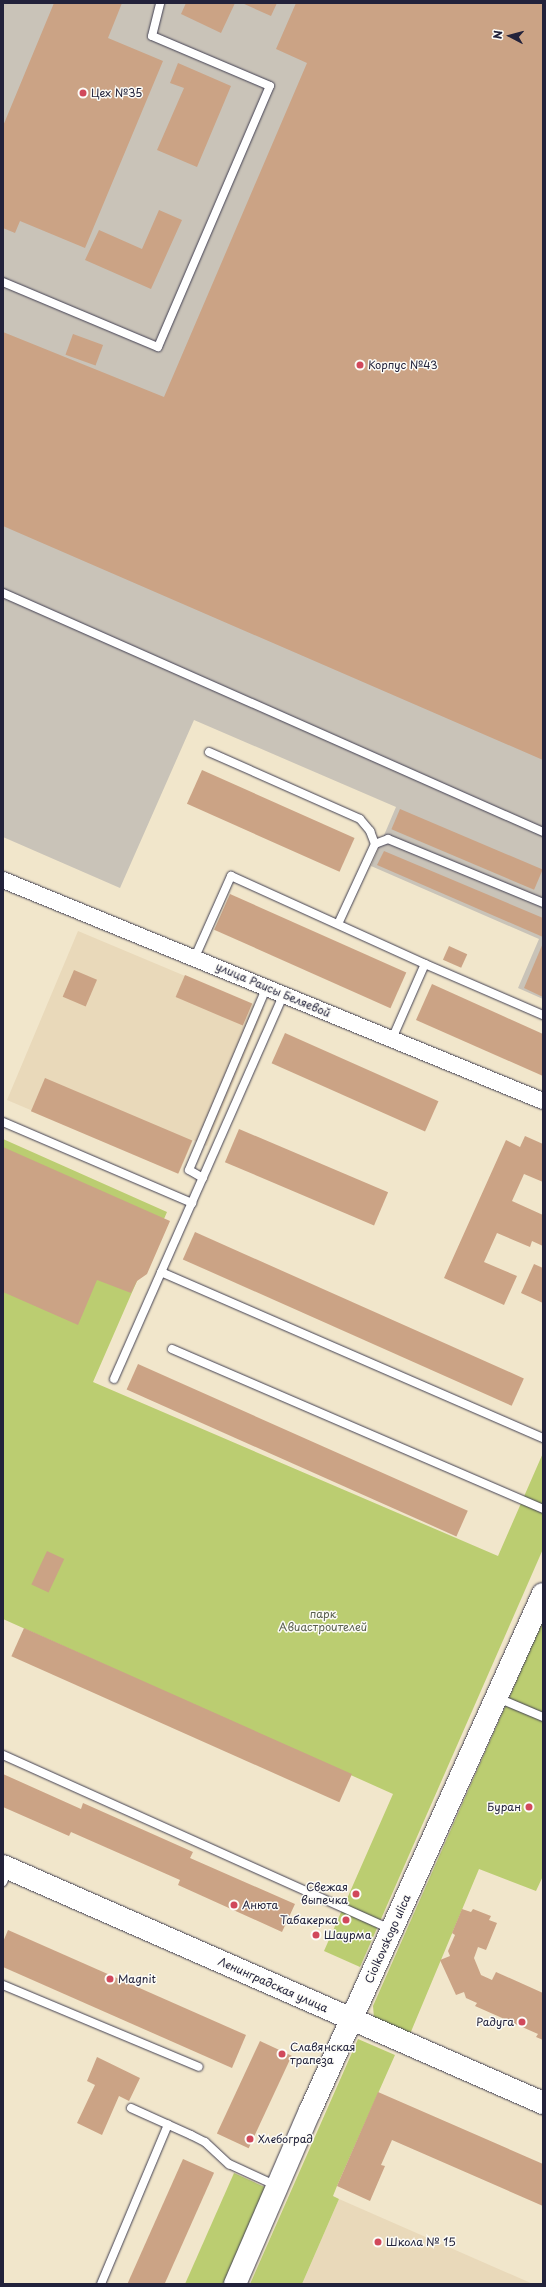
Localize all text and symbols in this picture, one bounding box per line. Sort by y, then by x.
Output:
north arrow [490,16,530,56]
text: N [489,29,506,40]
place label: Цех №35 [91,86,143,100]
marker: Цех №35 [78,88,88,98]
place label: Корпус №43 [368,358,438,372]
marker: Корпус №43 [355,360,365,370]
street label: улица Раисы Беляевой [214,960,332,1020]
park label: парк Авиастроителей [279,1608,367,1634]
place label: Буран [487,1800,521,1814]
marker: Буран [524,1802,534,1812]
place label: Свежая выпечка [301,1881,348,1907]
marker: Свежая выпечка [351,1889,361,1899]
street label: Ciolkovskogo ulica [362,1892,414,1986]
place label: Анюта [242,1898,278,1912]
marker: Анюта [229,1900,239,1910]
place label: Табакерка [280,1913,338,1927]
marker: Табакерка [341,1915,351,1925]
place label: Шаурма [324,1928,371,1942]
marker: Шаурма [311,1930,321,1940]
street label: Ленинградская улица [216,1955,330,2015]
place label: Magnit [118,1972,156,1986]
marker: Magnit [105,1974,115,1984]
place label: Радуга [476,2015,514,2029]
marker: Радуга [517,2017,527,2027]
place label: Славянская трапеза [290,2041,355,2067]
marker: Славянская трапеза [277,2049,287,2059]
place label: Хлебоград [258,2132,313,2146]
marker: Хлебоград [245,2134,255,2144]
place label: Школа № 15 [386,2235,456,2249]
marker: Школа № 15 [373,2237,383,2247]

